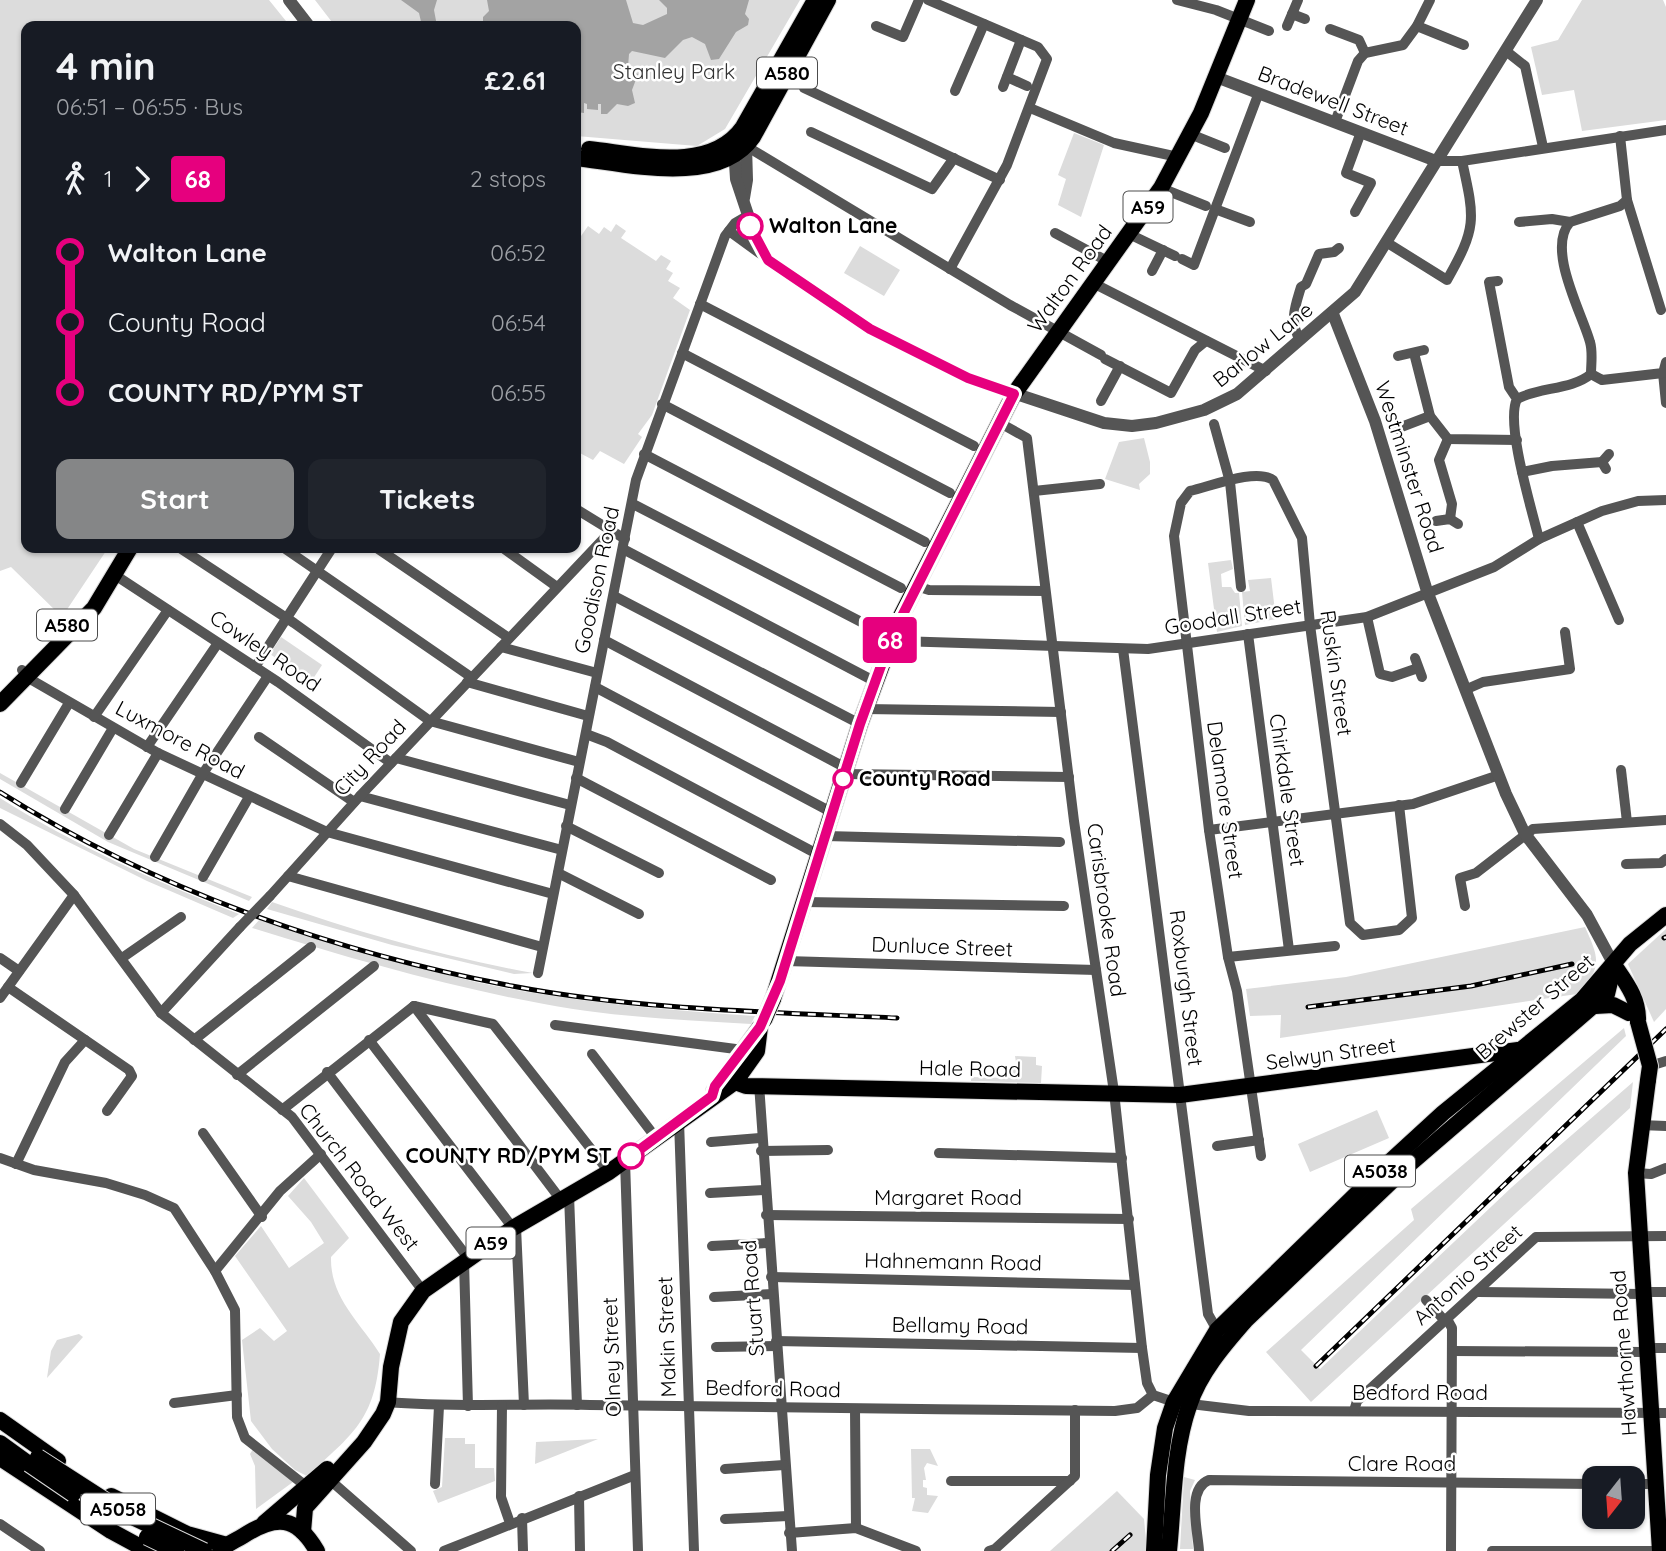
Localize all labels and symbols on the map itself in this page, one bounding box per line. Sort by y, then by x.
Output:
park label: Stanley Park [613,58,735,84]
road number: A580 [757,58,817,88]
street label: Bradewell Street [1254,59,1412,141]
road number: A59 [1124,192,1172,223]
place label: Walton Lane [769,212,897,238]
marker: Walton Lane [737,213,763,239]
street label: Walton Road [1021,219,1117,338]
street label: Barlow Lane [1207,296,1318,392]
street label: Westminster Road [1370,377,1450,556]
street label: Goodison Road [568,504,624,656]
street label: Goodall Street [1163,592,1303,640]
street label: Cowley Road [205,604,326,697]
street label: Ruskin Street [1315,608,1359,737]
road number: A580 [37,610,97,640]
line badge: 68 [858,617,922,663]
street label: Luxmore Road [111,694,249,784]
street label: Chirkdale Street [1264,712,1312,868]
street label: City Road [327,714,411,801]
street label: Delamore Street [1202,719,1250,880]
place label: County Road [859,765,991,791]
marker: County Road [833,769,853,789]
street label: Carisbrooke Road [1082,821,1132,998]
street label: Roxburgh Street [1165,908,1209,1067]
street label: Dunluce Street [871,931,1013,961]
street label: Brewster Street [1470,948,1599,1065]
street label: Selwyn Street [1264,1031,1398,1075]
street label: Hale Road [919,1054,1021,1082]
street label: Church Road West [294,1097,426,1255]
place label: COUNTY RD/PYM ST [406,1142,612,1168]
marker: COUNTY RD/PYM ST [618,1143,644,1169]
road number: A5038 [1345,1156,1415,1186]
street label: Margaret Road [874,1184,1022,1210]
street label: Antonio Street [1407,1218,1527,1330]
road number: A59 [466,1228,516,1259]
street label: Stuart Road [735,1239,769,1357]
street label: Hahnemann Road [864,1246,1042,1276]
street label: Hawthorne Road [1604,1269,1642,1437]
street label: Makin Street [651,1276,681,1398]
street label: Olney Street [596,1297,626,1417]
street label: Bellamy Road [891,1311,1029,1339]
street label: Bedford Road [705,1374,841,1402]
street label: Bedford Road [1352,1379,1488,1405]
street label: Clare Road [1348,1450,1456,1476]
north arrow [1582,1466,1645,1530]
road number: A5058 [81,1494,155,1525]

